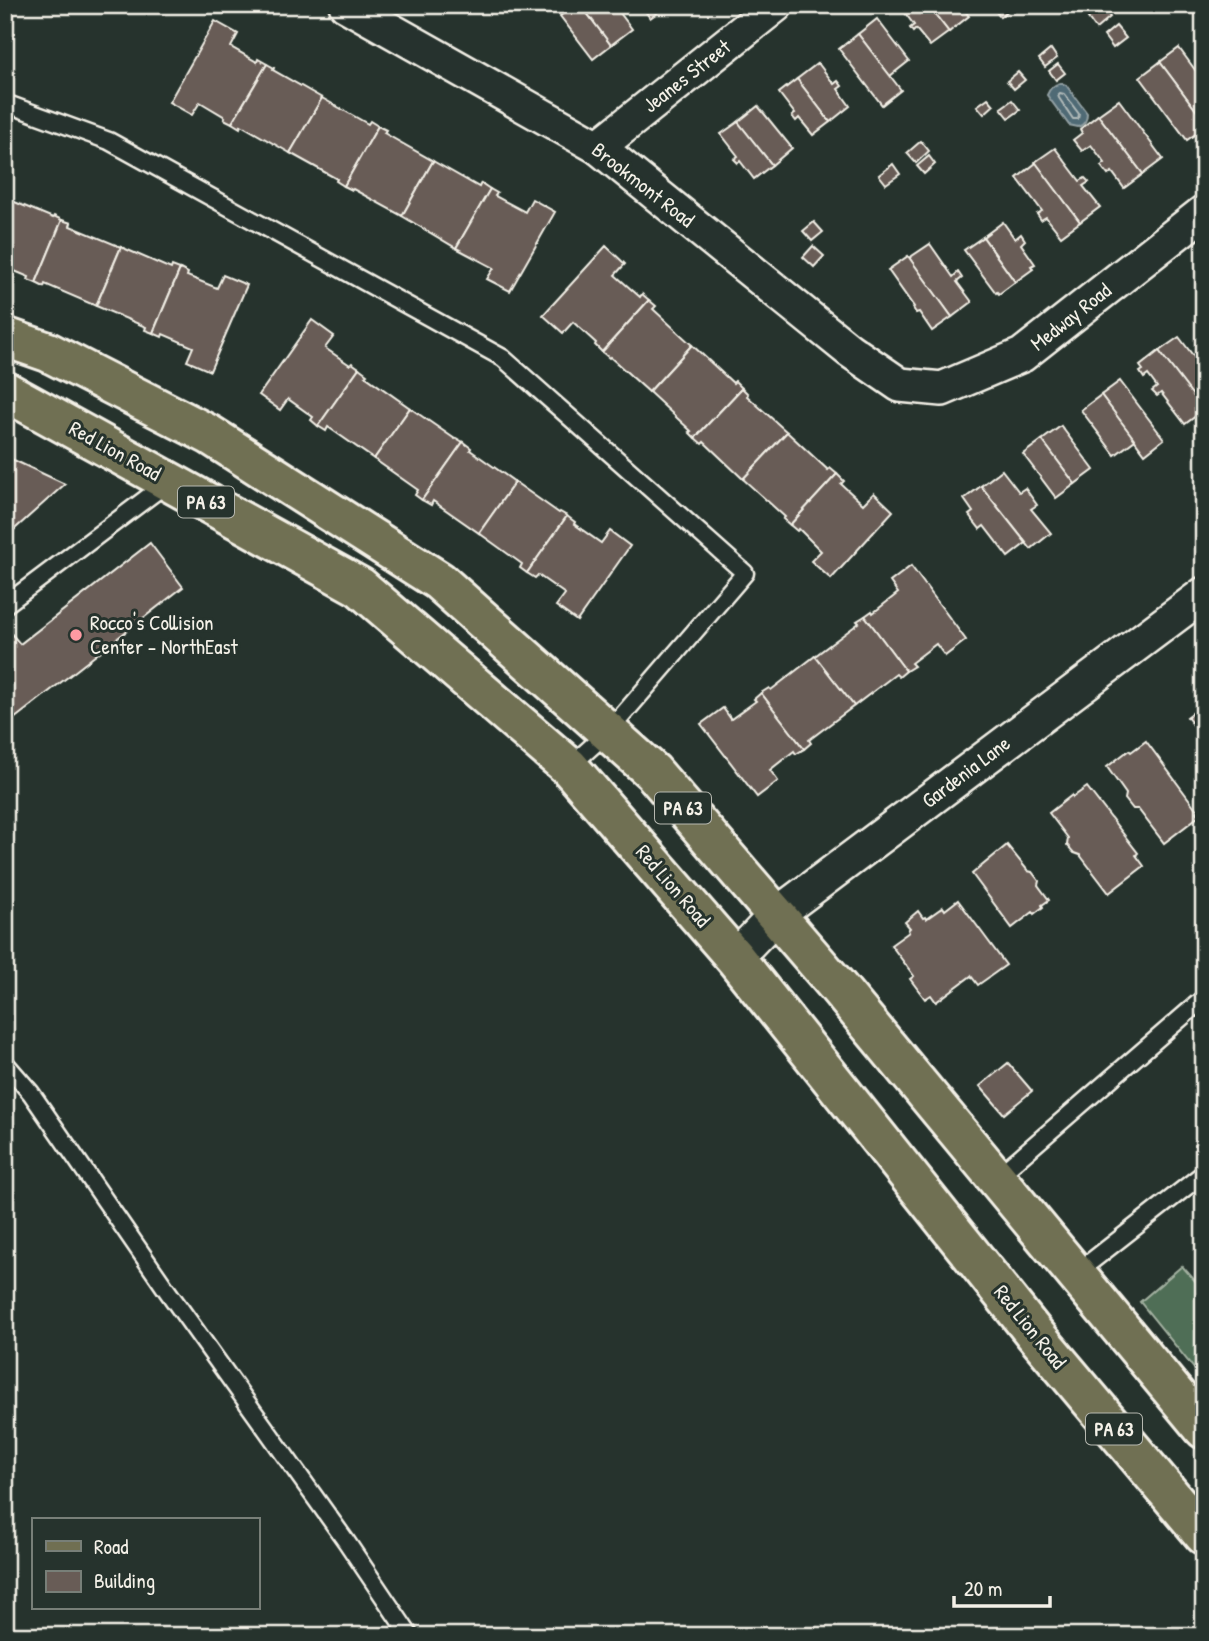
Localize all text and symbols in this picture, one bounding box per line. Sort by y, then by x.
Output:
street label: Jeanes Street [637,32,737,119]
street label: Brookmont Road [586,135,701,234]
street label: Medway Road [1024,276,1117,357]
street label: Red Lion Road [64,413,166,488]
road number: PA 63 [178,486,234,517]
place label: Rocco's Collision Center - NorthEast [90,608,239,661]
marker: Rocco's Collision Center - NorthEast [68,627,84,643]
street label: Gardenia Lane [915,729,1016,815]
road number: PA 63 [655,792,711,824]
street label: Red Lion Road [629,838,717,933]
street label: Red Lion Road [987,1278,1073,1375]
road number: PA 63 [1086,1414,1142,1444]
legend [32,1518,259,1610]
text: Road [94,1532,128,1561]
scale bar [954,1564,1050,1608]
text: Building [94,1566,155,1595]
text: 20 m [964,1574,1002,1603]

